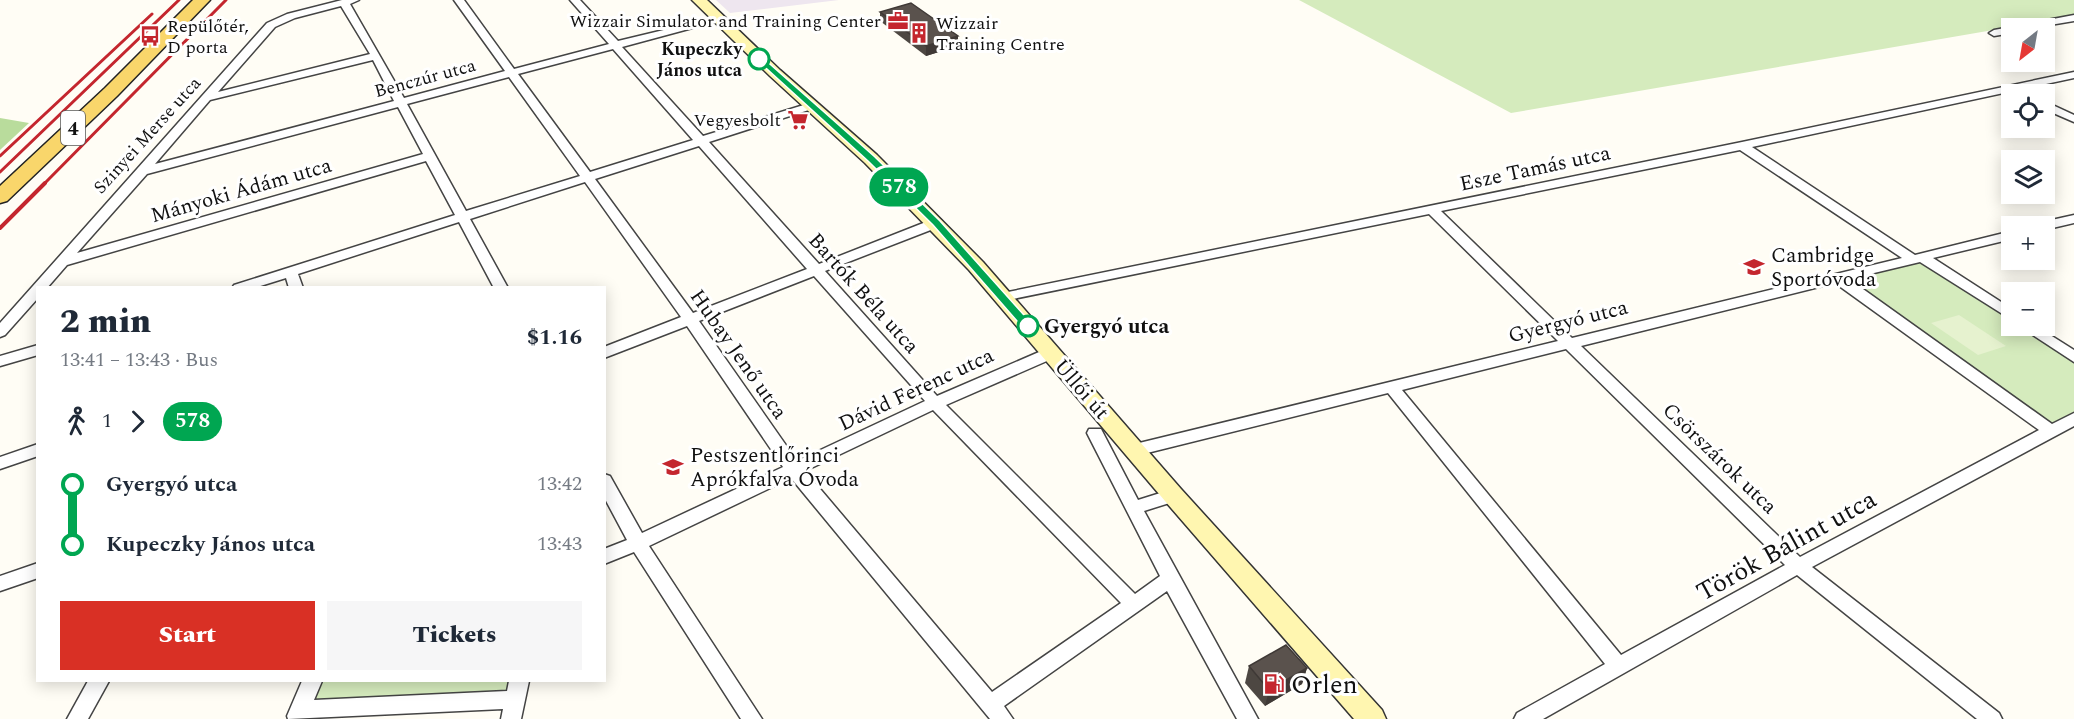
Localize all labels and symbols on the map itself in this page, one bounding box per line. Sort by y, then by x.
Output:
place label: Wizzair Simulator and Training Center [569,8,881,35]
office icon: Wizzair Simulator and Training Center [886,9,910,33]
place label: Wizzair Training Centre [936,10,1065,58]
place label: Repülőtér, D porta [167,13,249,61]
north arrow [2001,18,2055,72]
building icon: Wizzair Training Centre [907,21,931,45]
bus stop icon: Repülőtér, D porta [138,24,162,48]
place label: Kupeczky János utca [657,36,743,84]
marker: Kupeczky János utca [748,48,770,70]
street label: Benczúr utca [371,52,479,105]
street label: Szinyei Merse utca [87,70,208,200]
place label: Vegyesbolt [694,107,781,134]
supermarket icon: Vegyesbolt [786,108,810,132]
road number: 4 [61,111,85,145]
street label: Esze Tamás utca [1457,137,1614,201]
street label: Mányoki Ádám utca [147,150,336,232]
line badge: 578 [864,168,934,207]
street label: Bartók Béla utca [800,226,927,362]
place label: Cambridge Sportóvoda [1771,240,1877,296]
school or university icon: Cambridge Sportóvoda [1742,255,1766,279]
street label: Hubay Jenő utca [681,283,795,427]
street label: Gyergyó utca [1505,291,1632,352]
place label: Gyergyó utca [1044,311,1169,343]
marker: Gyergyó utca [1017,315,1039,337]
street label: Dávid Ferenc utca [833,340,1000,440]
street label: Üllői út [1046,352,1117,427]
street label: Csörszárok utca [1654,395,1785,523]
place label: Pestszentlőrinci Aprókfalva Óvoda [690,440,860,496]
school or university icon: Pestszentlőrinci Aprókfalva Óvoda [661,455,685,479]
street label: Török Bálint utca [1689,480,1884,612]
place label: Orlen [1291,665,1358,705]
fuel station icon: Orlen [1262,672,1286,696]

